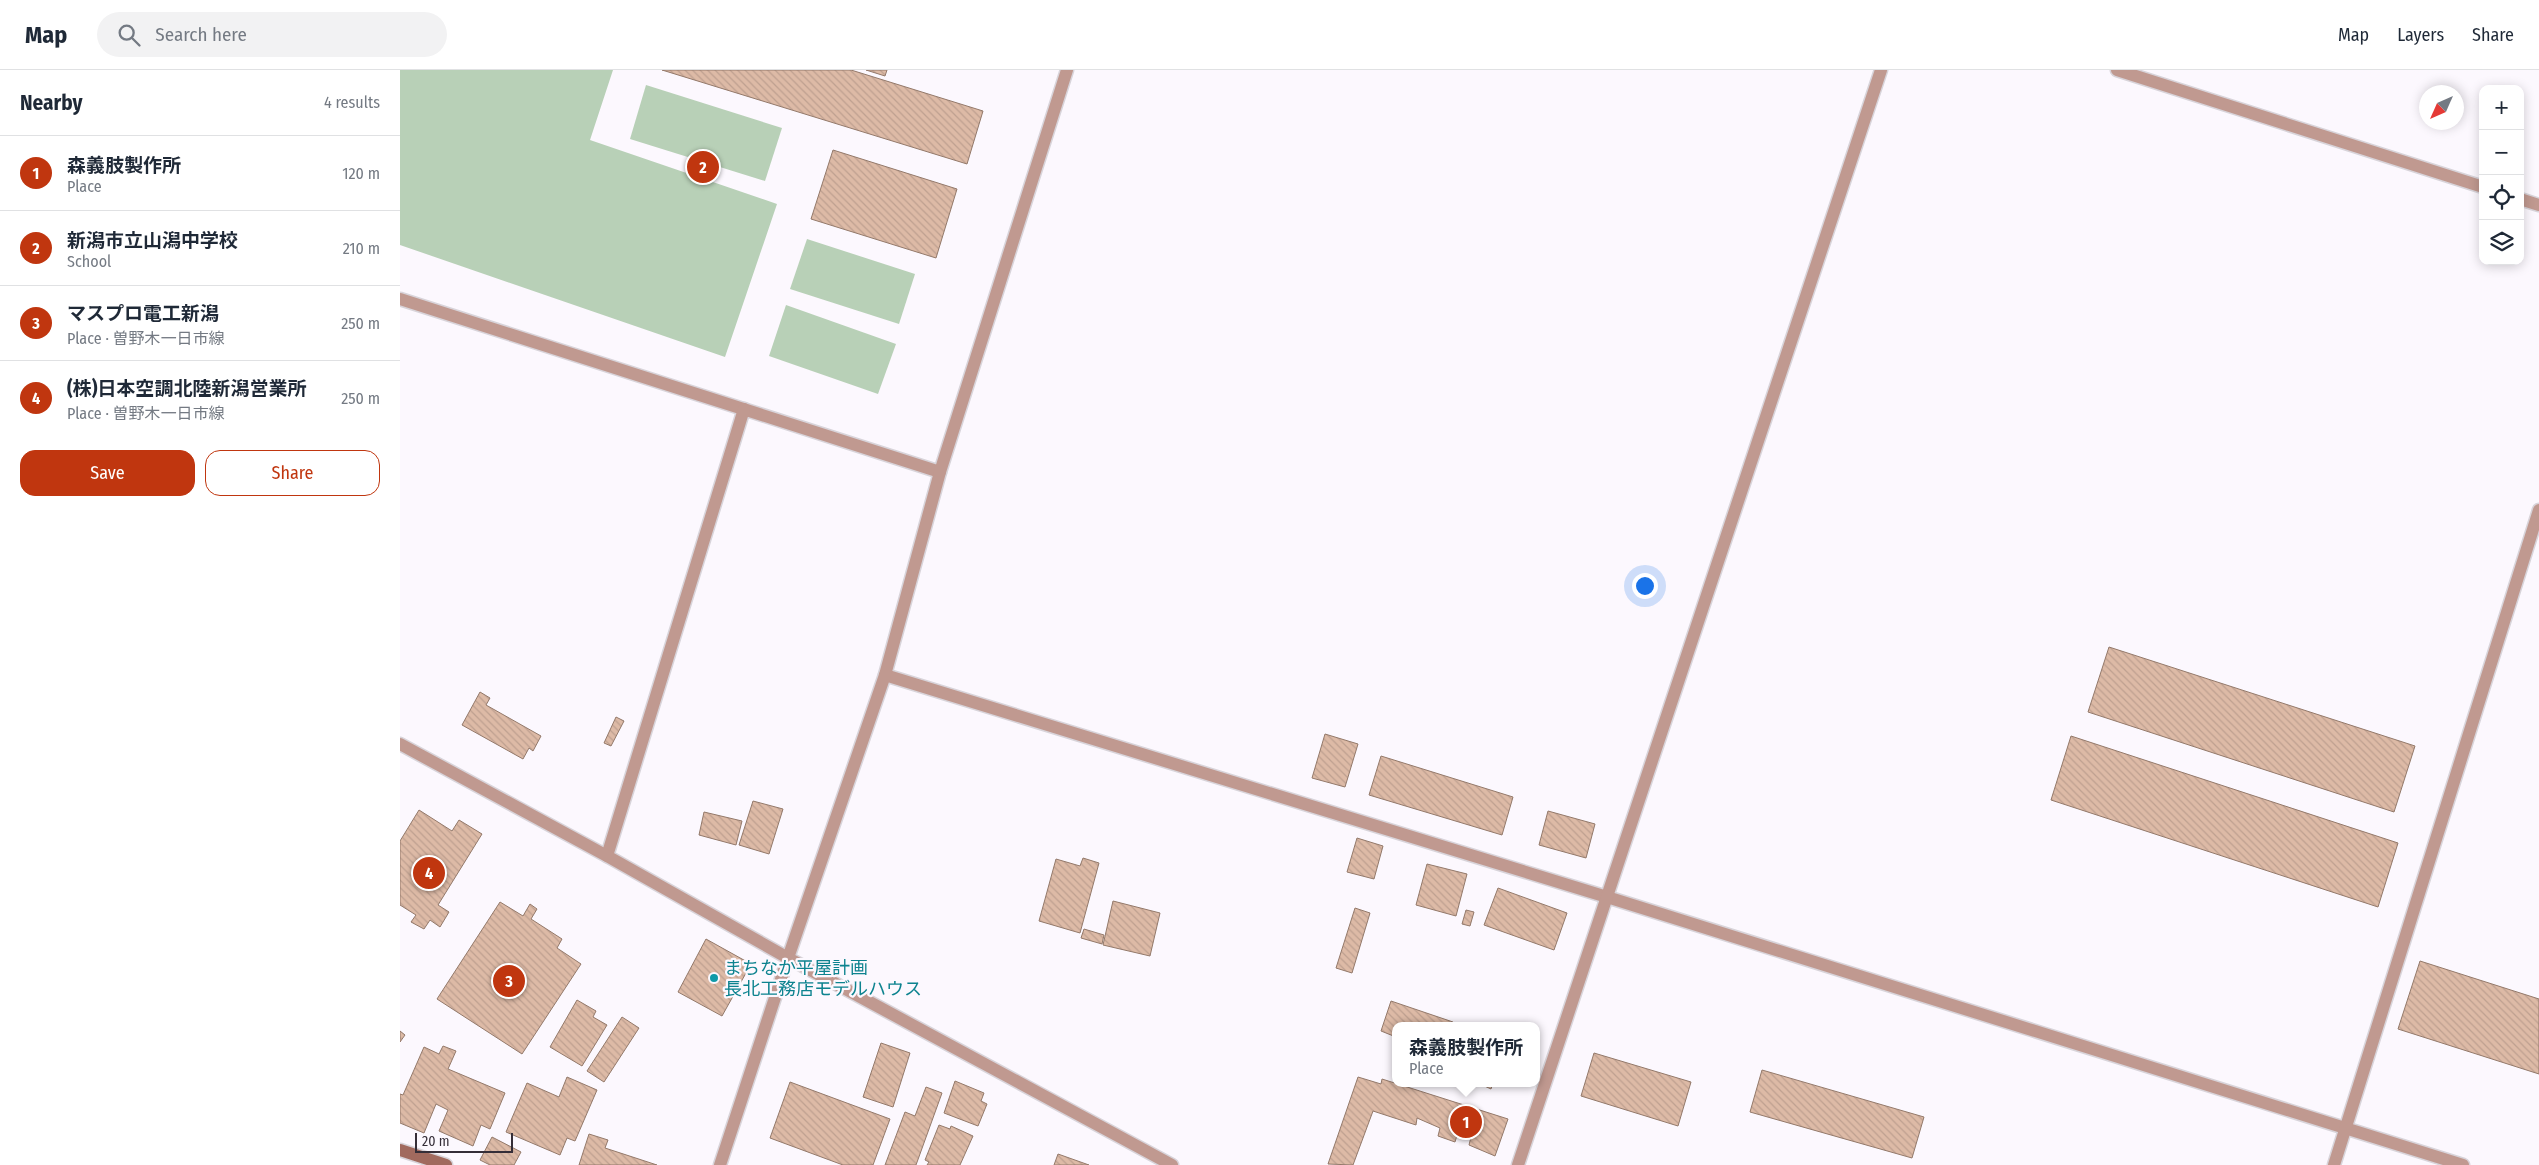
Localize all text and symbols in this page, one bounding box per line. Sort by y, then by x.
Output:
search box [97,12,447,57]
text: Map [25,21,67,49]
icon: search [115,21,143,49]
text: Search here [155,23,247,46]
text: Map [2338,24,2369,46]
text: Layers [2397,24,2444,46]
text: Share [2472,24,2514,46]
north arrow [2419,85,2464,130]
map controls [2479,85,2524,265]
button: + [2479,85,2524,130]
text: Nearby [20,90,82,116]
text: 4 results [324,93,380,112]
button: − [2479,130,2524,175]
pin: 2 [687,148,719,186]
text: 森義肢製作所 [67,154,181,177]
text: 1 [33,164,39,183]
text: 120 m [342,164,380,183]
button: locate [2479,175,2524,220]
text: Place [67,177,102,196]
button: layers [2479,220,2524,265]
text: 新潟市立山潟中学校 [67,229,238,252]
text: 2 [32,239,40,258]
text: 210 m [343,239,380,258]
text: School [67,252,111,271]
text: マスプロ電工新潟 [67,302,219,325]
text: 3 [32,314,40,333]
text: 250 m [341,314,380,333]
text: Place · 曽野木一日市線 [67,329,225,348]
text: (株)日本空調北陸新潟営業所 [67,377,306,400]
text: 4 [32,389,40,408]
text: 250 m [341,389,380,408]
text: Place · 曽野木一日市線 [67,404,225,423]
button: Save [20,450,195,496]
button: Share [205,450,380,496]
your location [1632,573,1658,599]
pin: 4 [413,854,445,892]
place label: まちなか平屋計画 長北工務店モデルハウス [724,957,922,1000]
pin: 3 [493,962,525,1000]
marker: まちなか平屋計画 長北工務店モデルハウス [708,972,720,984]
popup [1392,1022,1540,1087]
text: 森義肢製作所 [1409,1036,1523,1059]
text: Place [1409,1059,1444,1078]
pin: 1 [1450,1103,1482,1141]
scale bar [415,1130,512,1153]
text: 20 m [422,1133,450,1150]

